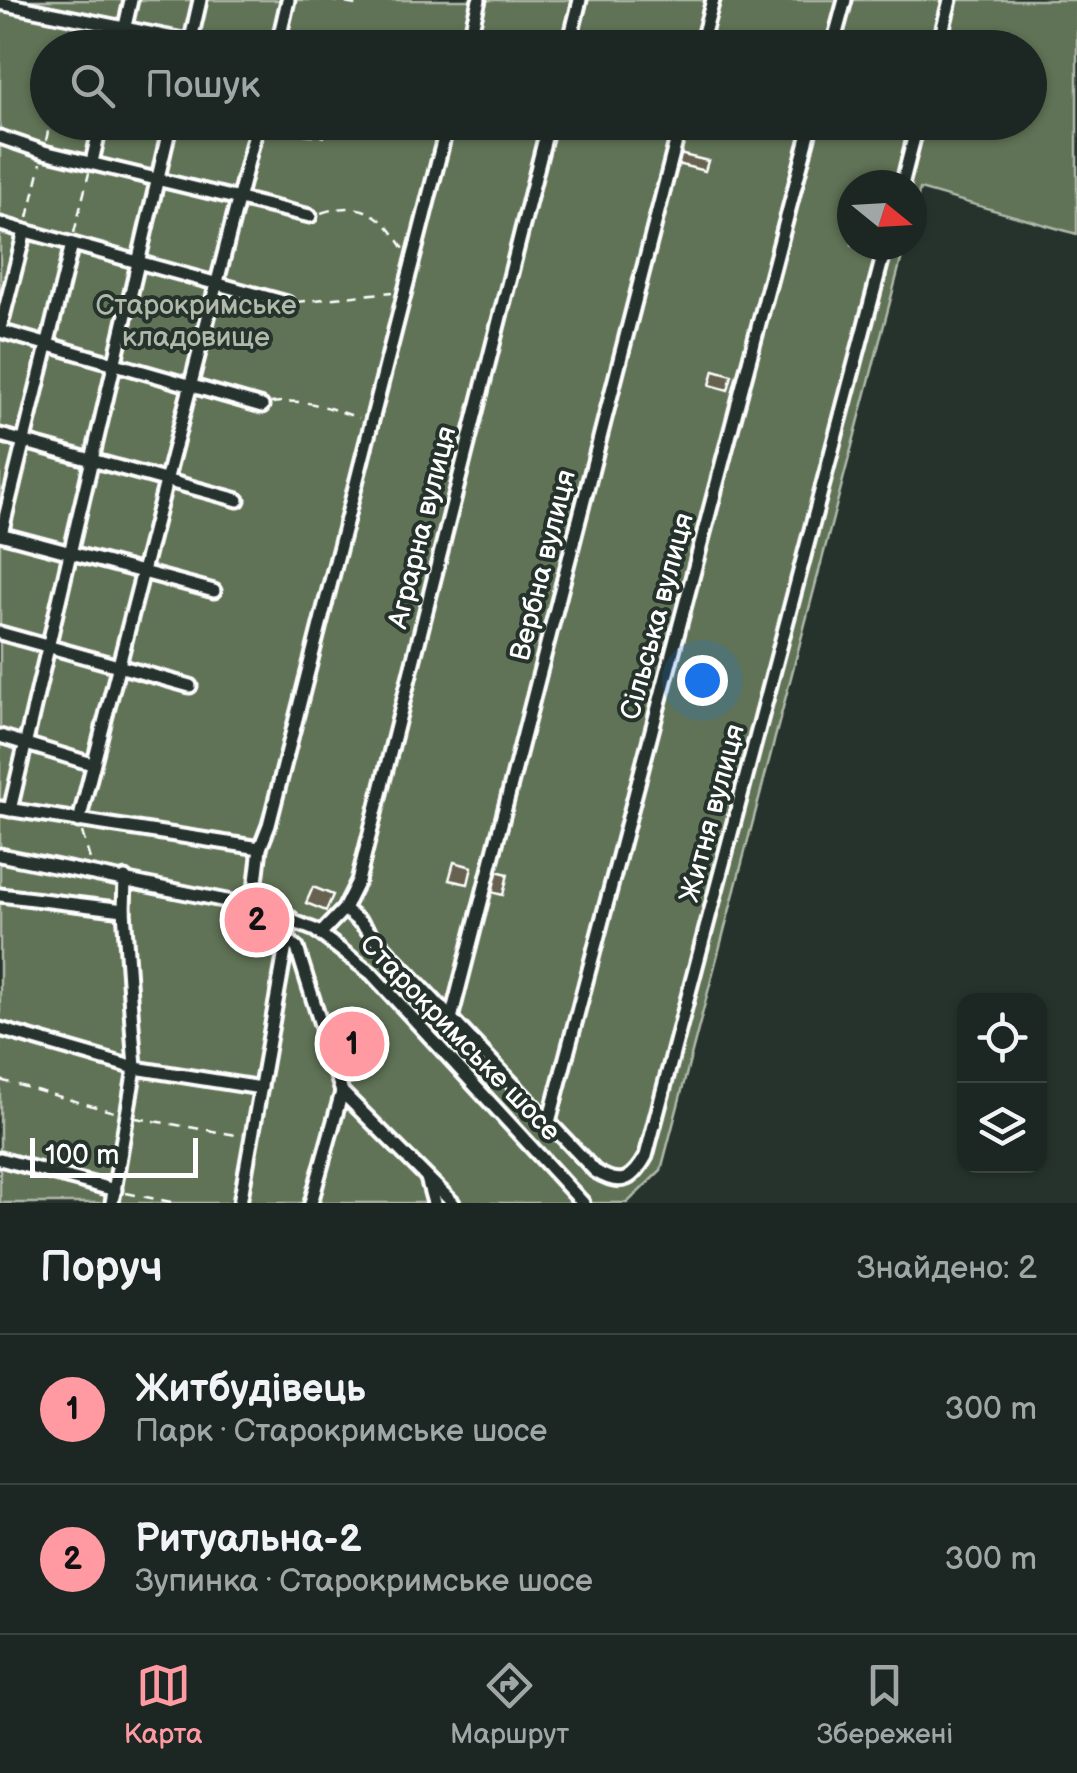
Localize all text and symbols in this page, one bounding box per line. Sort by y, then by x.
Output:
search box [30,30,1047,140]
icon: search [65,58,120,113]
text: Пошук [145,63,260,108]
north arrow [837,170,927,260]
park label: Старокримське кладовище [95,289,297,354]
street label: Аграрна вулиця [381,423,464,633]
street label: Вербна вулиця [504,466,583,664]
street label: Сільська вулиця [614,509,701,723]
your location [677,655,728,706]
street label: Житня вулиця [673,721,752,906]
pin: 2 [224,882,290,958]
street label: Старокримське шосе [353,928,567,1148]
map controls [957,993,1047,1173]
button: locate [957,993,1047,1083]
pin: 1 [320,1006,384,1082]
button: layers [957,1083,1047,1173]
scale bar [30,1133,198,1178]
text: 100 m [45,1139,119,1172]
text: Поруч [40,1243,163,1294]
text: Знайдено: 2 [857,1249,1037,1288]
text: Житбудівець [135,1367,366,1412]
text: 1 [66,1390,79,1429]
text: 300 m [945,1390,1037,1429]
text: Парк · Старокримське шосе [135,1412,547,1451]
text: Ритуальна-2 [135,1517,362,1562]
text: 2 [63,1540,82,1579]
text: 300 m [945,1540,1037,1579]
text: Зупинка · Старокримське шосе [135,1562,593,1601]
tab: Карта [124,1658,203,1751]
tab: Маршрут [450,1658,569,1751]
tab: Збережені [817,1658,953,1751]

